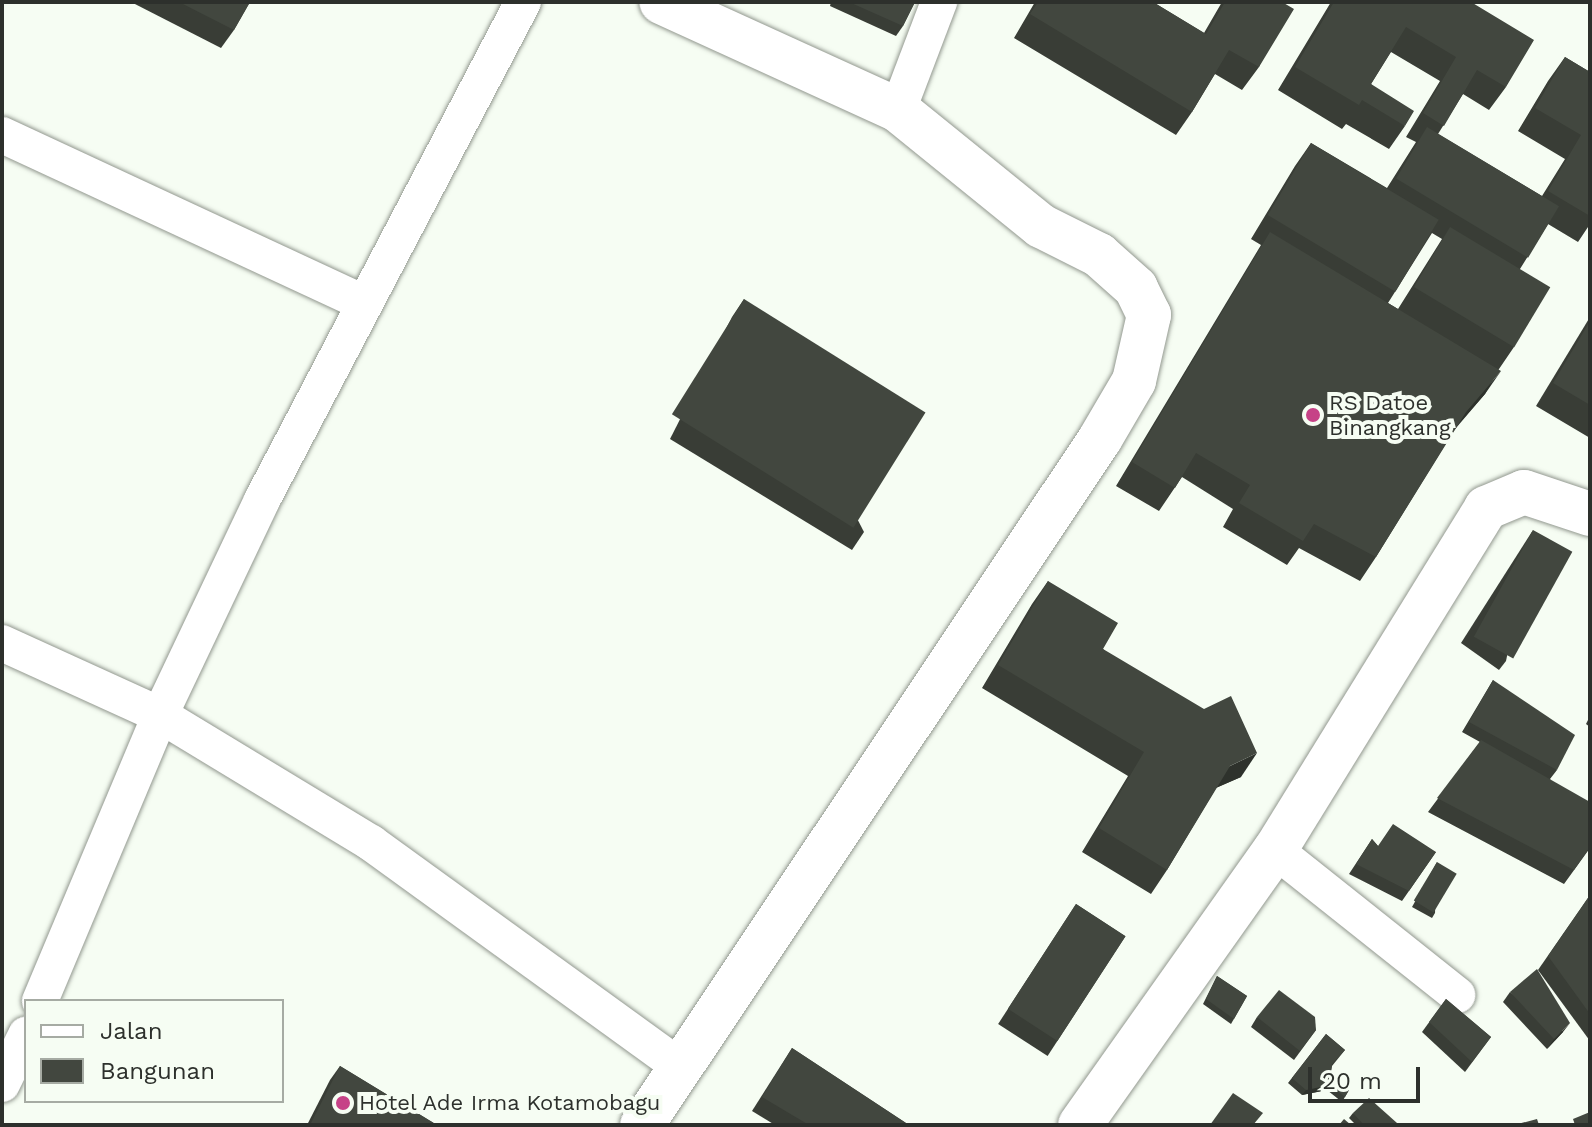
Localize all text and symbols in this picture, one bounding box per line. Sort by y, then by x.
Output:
place label: RS Datoe Binangkang [1329,389,1451,440]
marker: RS Datoe Binangkang [1304,406,1322,424]
legend [24,999,284,1103]
text: Jalan [100,1017,163,1045]
scale bar [1312,1051,1424,1101]
text: Bangunan [100,1057,215,1085]
text: 20 m [1322,1067,1382,1095]
place label: Hotel Ade Irma Kotamobagu [359,1090,663,1116]
marker: Hotel Ade Irma Kotamobagu [334,1094,352,1112]

